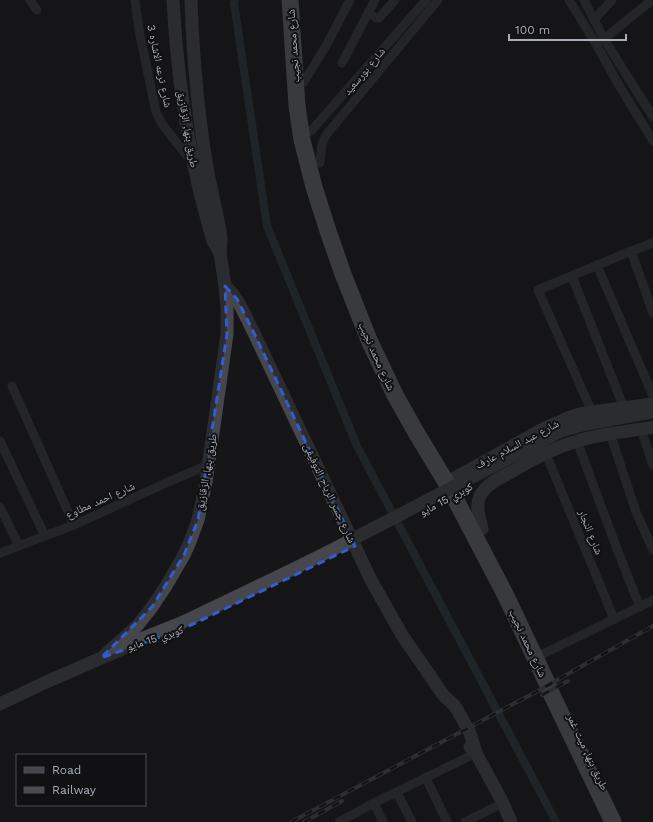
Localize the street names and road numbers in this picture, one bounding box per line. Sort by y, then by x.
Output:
street label: شارع محمد نجيب [284,9,303,83]
street label: شارع ترعه الاشاره 3 [144,23,175,109]
street label: شارع بورسعيد [341,45,388,98]
street label: طريق بنها, الزقازيق [174,90,201,169]
street label: شارع محمد نجيب [356,320,397,393]
street label: شارع عبد السلام عارف [473,417,561,472]
street label: طريق بنها, الزقازيق [193,433,220,512]
street label: شارع جسر الرياح التوفيقى [301,441,358,545]
street label: شارع احمد مطاوع [64,479,137,522]
street label: كوبري 15 مايو [417,480,477,521]
street label: شارع النجار [575,507,605,556]
street label: شارع محمد نجيب [506,607,549,679]
street label: كوبري 15 مايو [125,623,186,655]
street label: طريق بنها, ميت غمر [564,711,611,792]

